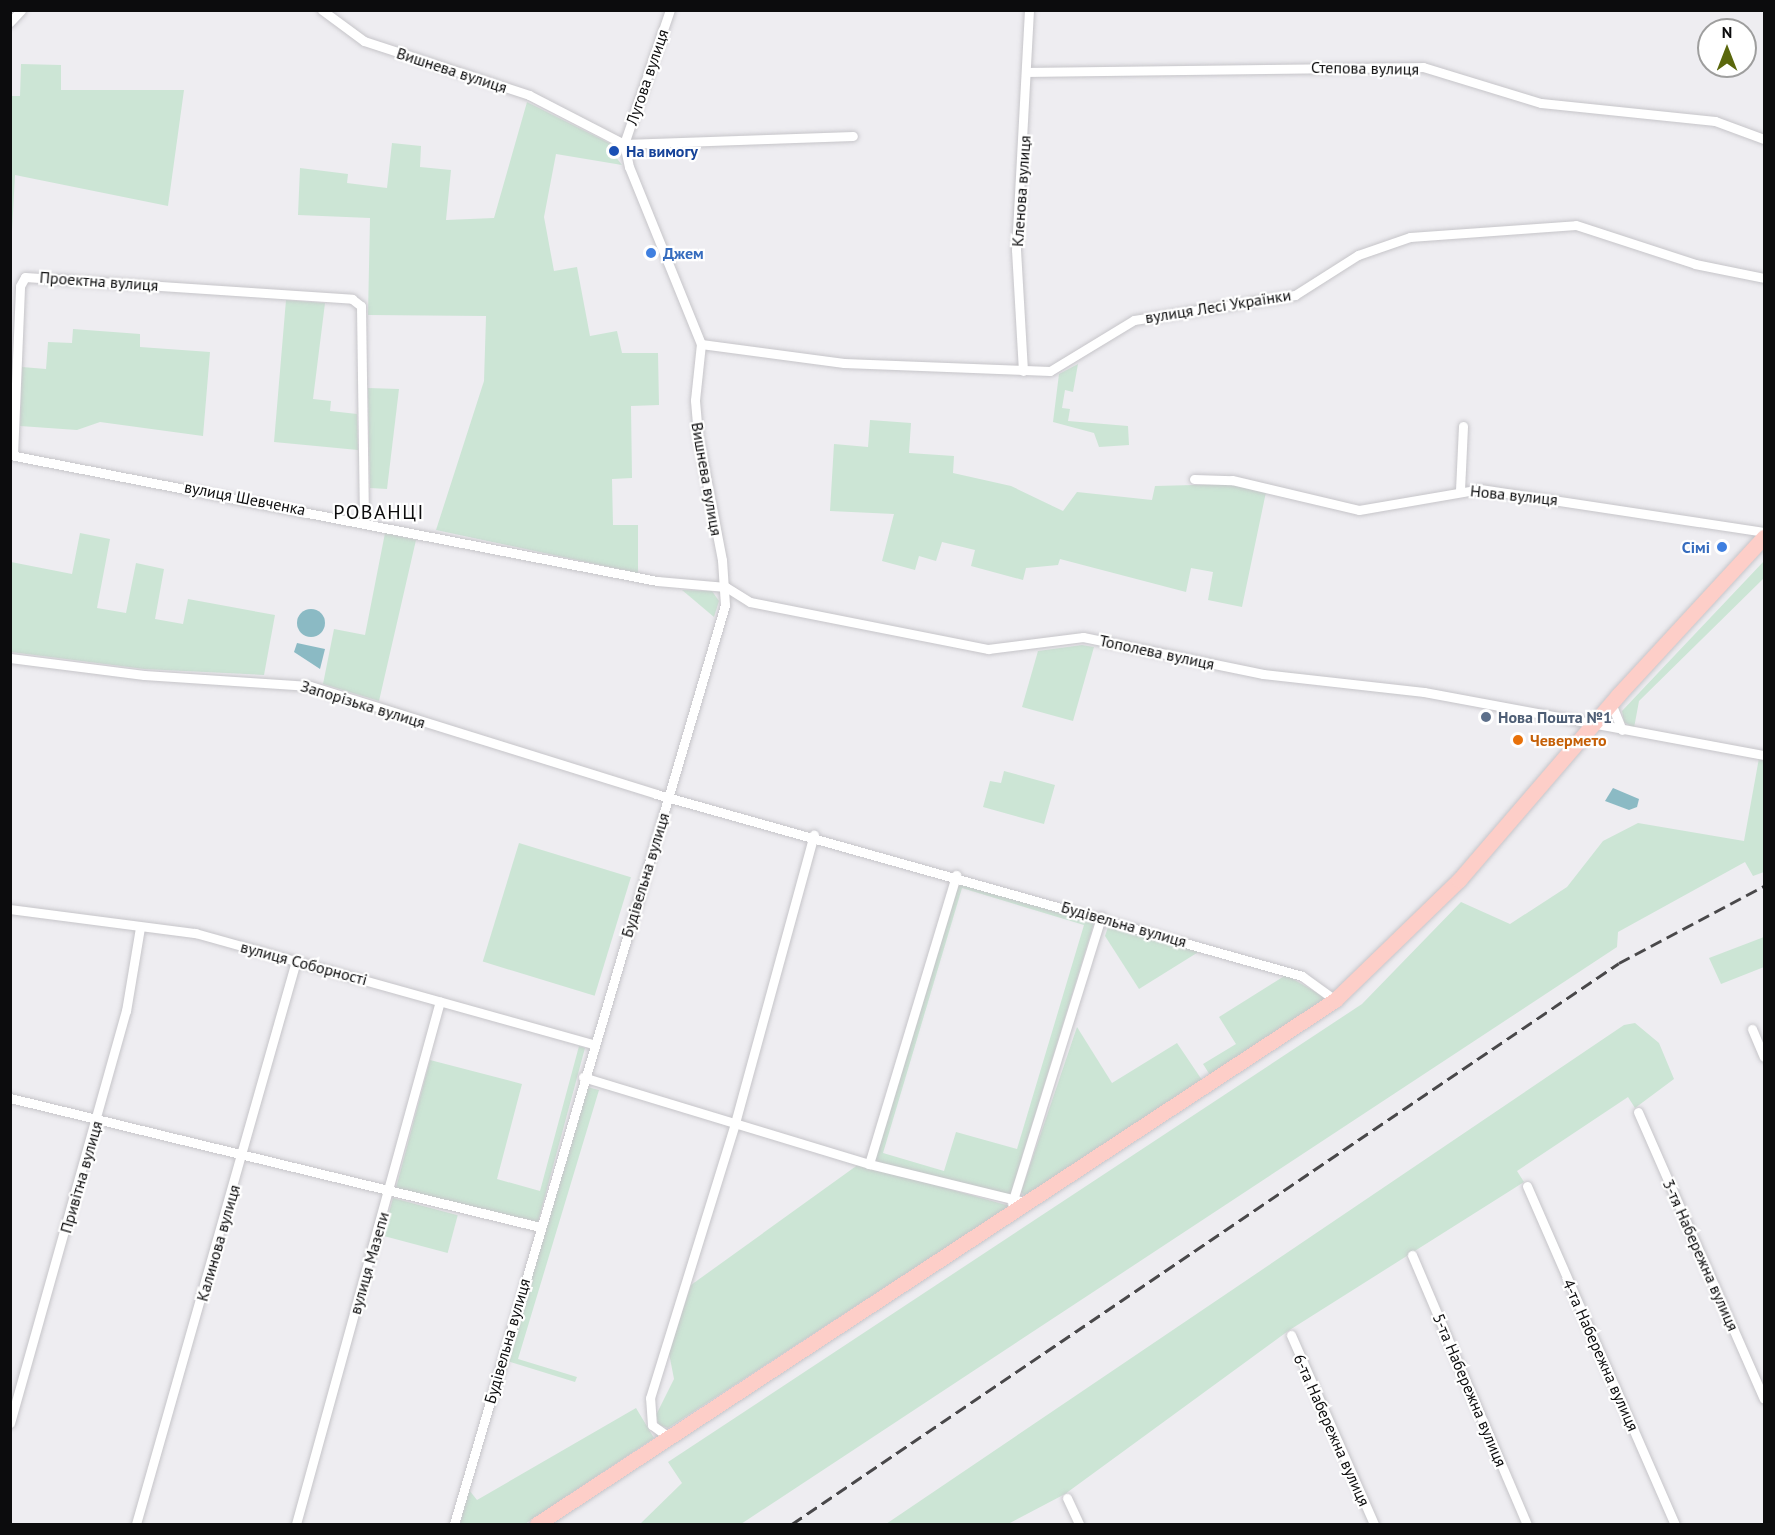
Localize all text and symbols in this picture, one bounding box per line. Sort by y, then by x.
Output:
north arrow [1697,18,1757,78]
text: N [1722,22,1732,42]
street label: Лугова вулиця [622,26,672,128]
street label: Вишнева вулиця [394,43,510,97]
street label: Степова вулиця [1311,57,1419,79]
street label: Кленова вулиця [1008,135,1034,247]
place label: На вимогу [626,141,698,161]
marker: На вимогу [607,144,621,158]
place label: Джем [663,243,704,263]
marker: Джем [644,246,658,260]
street label: Проектна вулиця [39,267,159,295]
street label: вулиця Лесі Українки [1143,285,1293,327]
street label: Вишнева вулиця [688,421,726,537]
street label: вулиця Шевченка [183,477,307,519]
street label: Нова вулиця [1469,481,1559,509]
district label: РОВАНЦІ [333,500,425,524]
place label: Сімі [1682,537,1710,557]
marker: Сімі [1715,540,1729,554]
street label: Тополева вулиця [1098,630,1216,674]
street label: Запорізька вулиця [298,676,428,732]
place label: Нова Пошта №1 [1498,707,1612,727]
marker: Нова Пошта №1 [1479,710,1493,724]
place label: Чевермето [1530,730,1607,750]
marker: Чевермето [1511,733,1525,747]
street label: Будівельна вулиця [617,810,673,940]
street label: Будівельна вулиця [1059,897,1189,951]
street label: вулиця Соборності [239,937,369,989]
street label: Привітна вулиця [56,1119,106,1235]
street label: 3-тя Набережна вулиця [1659,1176,1743,1334]
street label: Калинова вулиця [192,1183,244,1303]
street label: вулиця Мазепи [345,1210,393,1316]
street label: Будівельна вулиця [480,1276,534,1406]
street label: 4-та Набережна вулиця [1559,1276,1643,1434]
street label: 5-та Набережна вулиця [1429,1311,1511,1469]
street label: 6-та Набережна вулиця [1290,1351,1374,1509]

